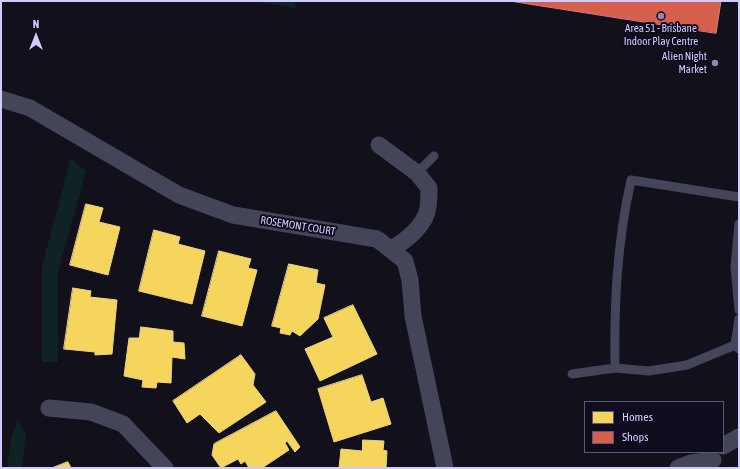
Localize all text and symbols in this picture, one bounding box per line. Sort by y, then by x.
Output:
marker: Area 51 - Brisbane Indoor Play Centre [656,11,666,21]
north arrow [16,16,56,56]
text: N [33,18,39,30]
place label: Area 51 - Brisbane Indoor Play Centre [624,22,698,48]
place label: Alien Night Market [662,50,707,76]
marker: Alien Night Market [710,58,720,68]
street label: ROSEMONT COURT [260,214,336,238]
legend [584,401,724,453]
text: Homes [622,410,653,424]
text: Shops [622,430,648,444]

